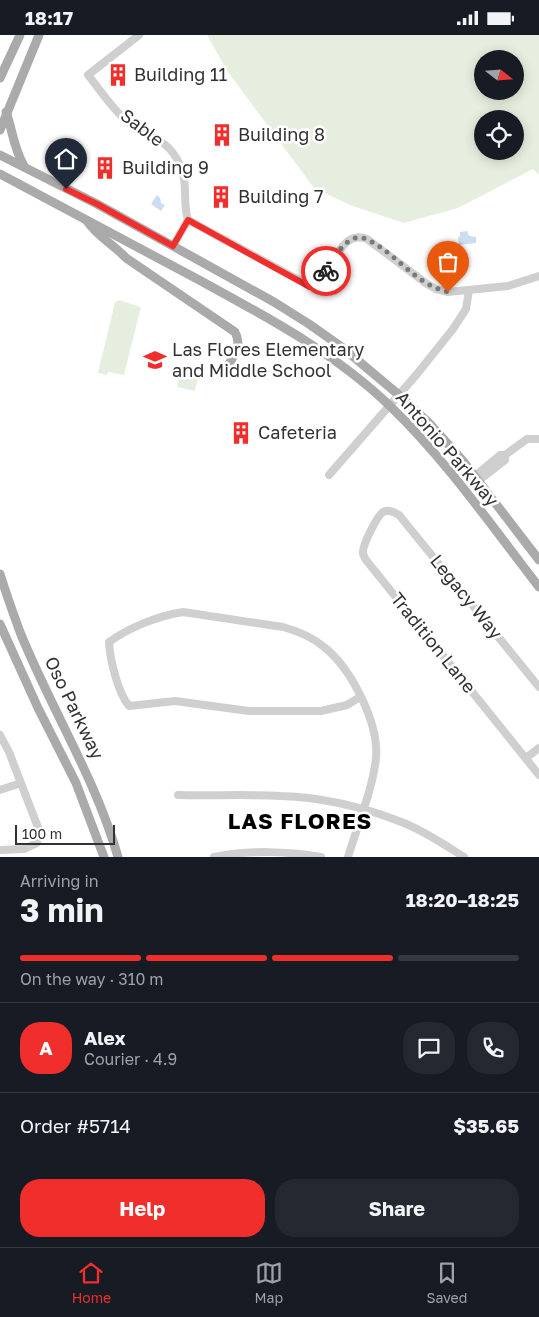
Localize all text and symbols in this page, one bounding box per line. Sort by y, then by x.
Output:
text: 18:17 [25,6,73,29]
north arrow [474,50,524,100]
map controls [474,50,524,160]
building icon: Building 11 [105,62,131,88]
place label: Building 11 [134,63,228,85]
street label: Sable [117,104,169,151]
button: locate [474,110,524,160]
building icon: Building 8 [209,122,235,148]
place label: Building 8 [238,123,325,145]
pin [45,138,87,189]
icon: home [52,145,80,173]
building icon: Building 9 [92,155,118,181]
place label: Building 9 [122,156,209,178]
building icon: Building 7 [208,184,234,210]
place label: Building 7 [238,185,323,207]
pin [427,241,469,292]
courier [301,246,351,296]
icon: bag [434,248,462,276]
icon: bike [312,257,340,285]
place label: Las Flores Elementary and Middle School [172,338,364,381]
school or university icon: Las Flores Elementary and Middle School [142,347,168,373]
street label: Antonio Parkway [392,386,504,510]
building icon: Cafeteria [228,420,254,446]
place label: Cafeteria [258,421,337,443]
street label: Legacy Way [426,550,507,643]
street label: Tradition Lane [387,588,481,697]
street label: Oso Parkway [41,653,109,762]
district label: LAS FLORES [228,807,372,834]
scale bar [15,822,115,845]
text: 100 m [22,825,62,842]
text: Arriving in [20,871,99,891]
text: 18:20–18:25 [406,888,519,911]
text: 3 min [20,891,104,929]
text: On the way · 310 m [20,969,164,989]
button: chat [403,1022,455,1074]
button: phone [467,1022,519,1074]
text: Alex [84,1026,125,1049]
text: A [39,1036,53,1059]
text: Courier · 4.9 [84,1049,177,1069]
text: Order #5714 [20,1114,131,1137]
text: $35.65 [453,1114,519,1137]
button: Help [20,1179,265,1237]
button: Share [275,1179,519,1237]
tab: Home [72,1259,111,1306]
tab: Map [255,1259,283,1306]
tab: Saved [426,1259,467,1306]

